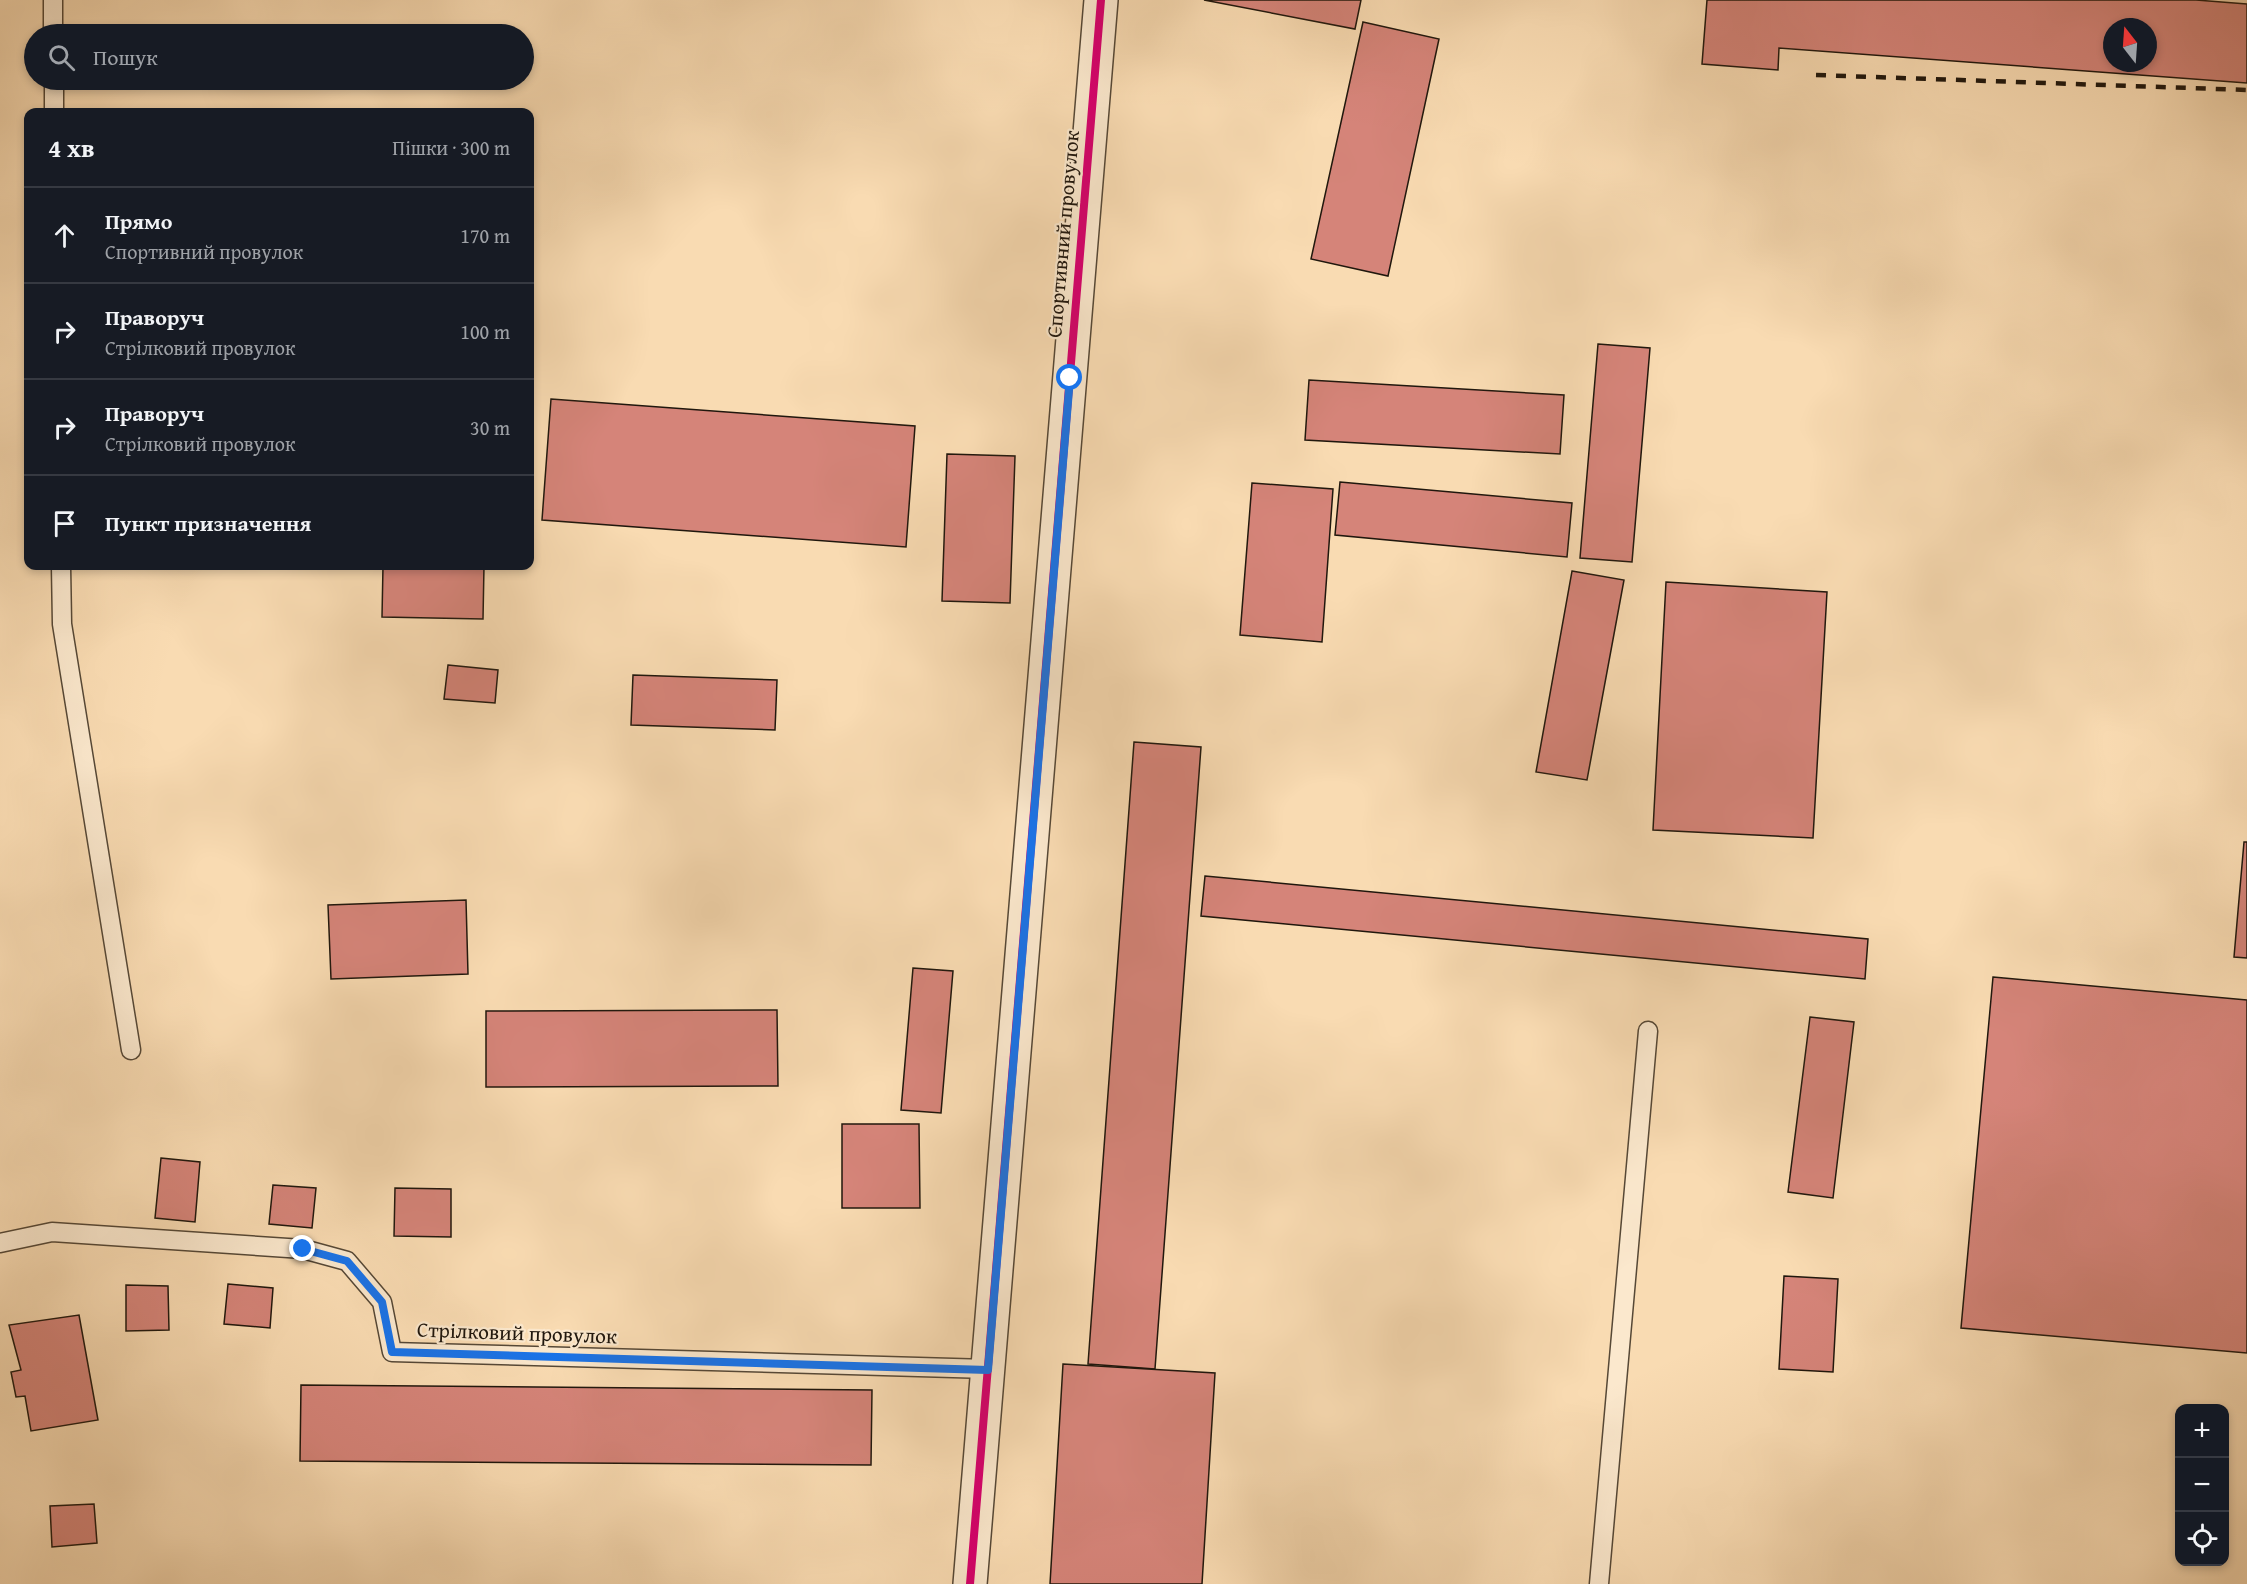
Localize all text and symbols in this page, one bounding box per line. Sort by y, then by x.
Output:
north arrow [2103,18,2157,72]
search box [24,24,534,90]
icon: search [45,41,78,74]
text: Пошук [93,41,158,73]
text: 4 хв [48,128,95,167]
street label: Спортивний провулок [1038,129,1087,339]
text: Пішки · 300 m [392,133,510,162]
text: Прямо [105,205,172,237]
icon: ahead [48,219,81,252]
text: 170 m [460,221,510,250]
text: Спортивний провулок [105,237,303,266]
text: Праворуч [105,301,204,333]
icon: right [48,315,81,348]
text: 100 m [460,317,510,346]
text: Стрілковий провулок [105,333,295,362]
route start [1056,364,1082,390]
text: Праворуч [105,397,204,429]
icon: right [48,411,81,444]
text: 30 m [470,413,510,442]
text: Стрілковий провулок [105,429,295,458]
icon: arrive [48,507,81,540]
text: Пункт призначення [105,507,311,539]
route end [289,1235,315,1261]
street label: Стрілковий провулок [417,1314,617,1351]
map controls [2175,1404,2229,1566]
button: + [2175,1404,2229,1458]
button: − [2175,1458,2229,1512]
button: locate [2175,1512,2229,1566]

